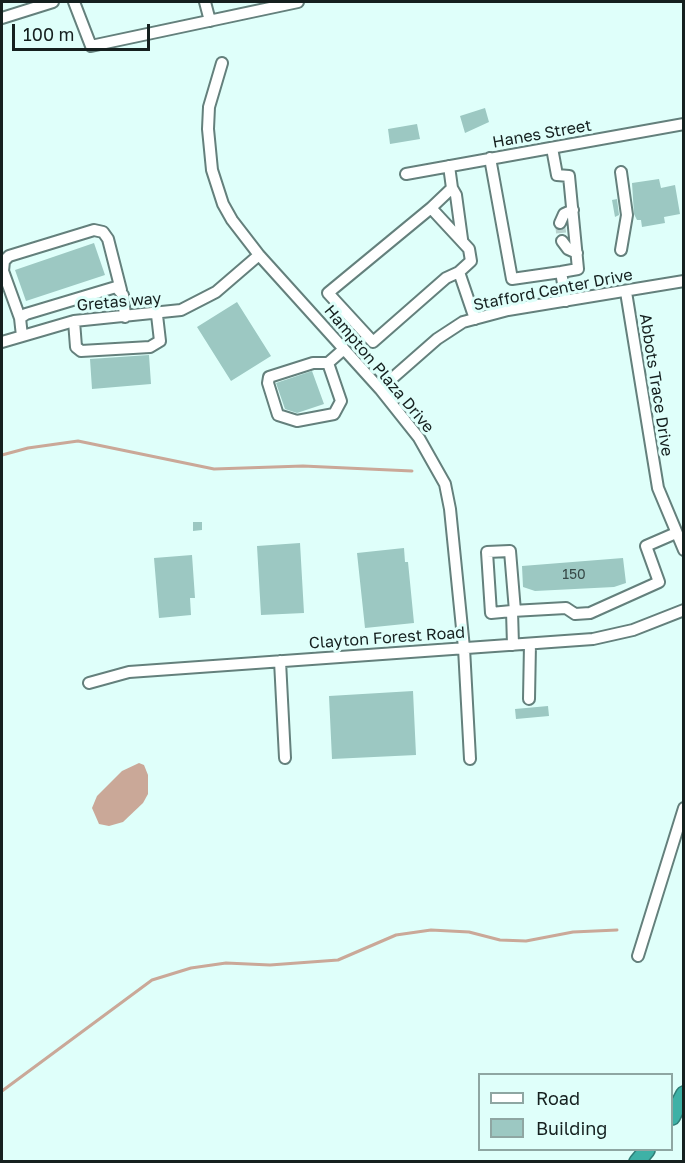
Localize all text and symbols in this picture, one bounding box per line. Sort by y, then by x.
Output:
scale bar [15,12,153,50]
text: 100 m [23,23,74,45]
street label: Hanes Street [491,116,593,152]
street label: Stafford Center Drive [472,265,634,315]
street label: Gretas way [76,289,162,315]
street label: Hampton Plaza Drive [320,301,438,437]
street label: Abbots Trace Drive [635,312,677,458]
house number: 150 [562,567,586,583]
street label: Clayton Forest Road [308,623,466,653]
legend [478,1073,673,1151]
text: Road [536,1087,580,1109]
text: Building [536,1117,607,1139]

